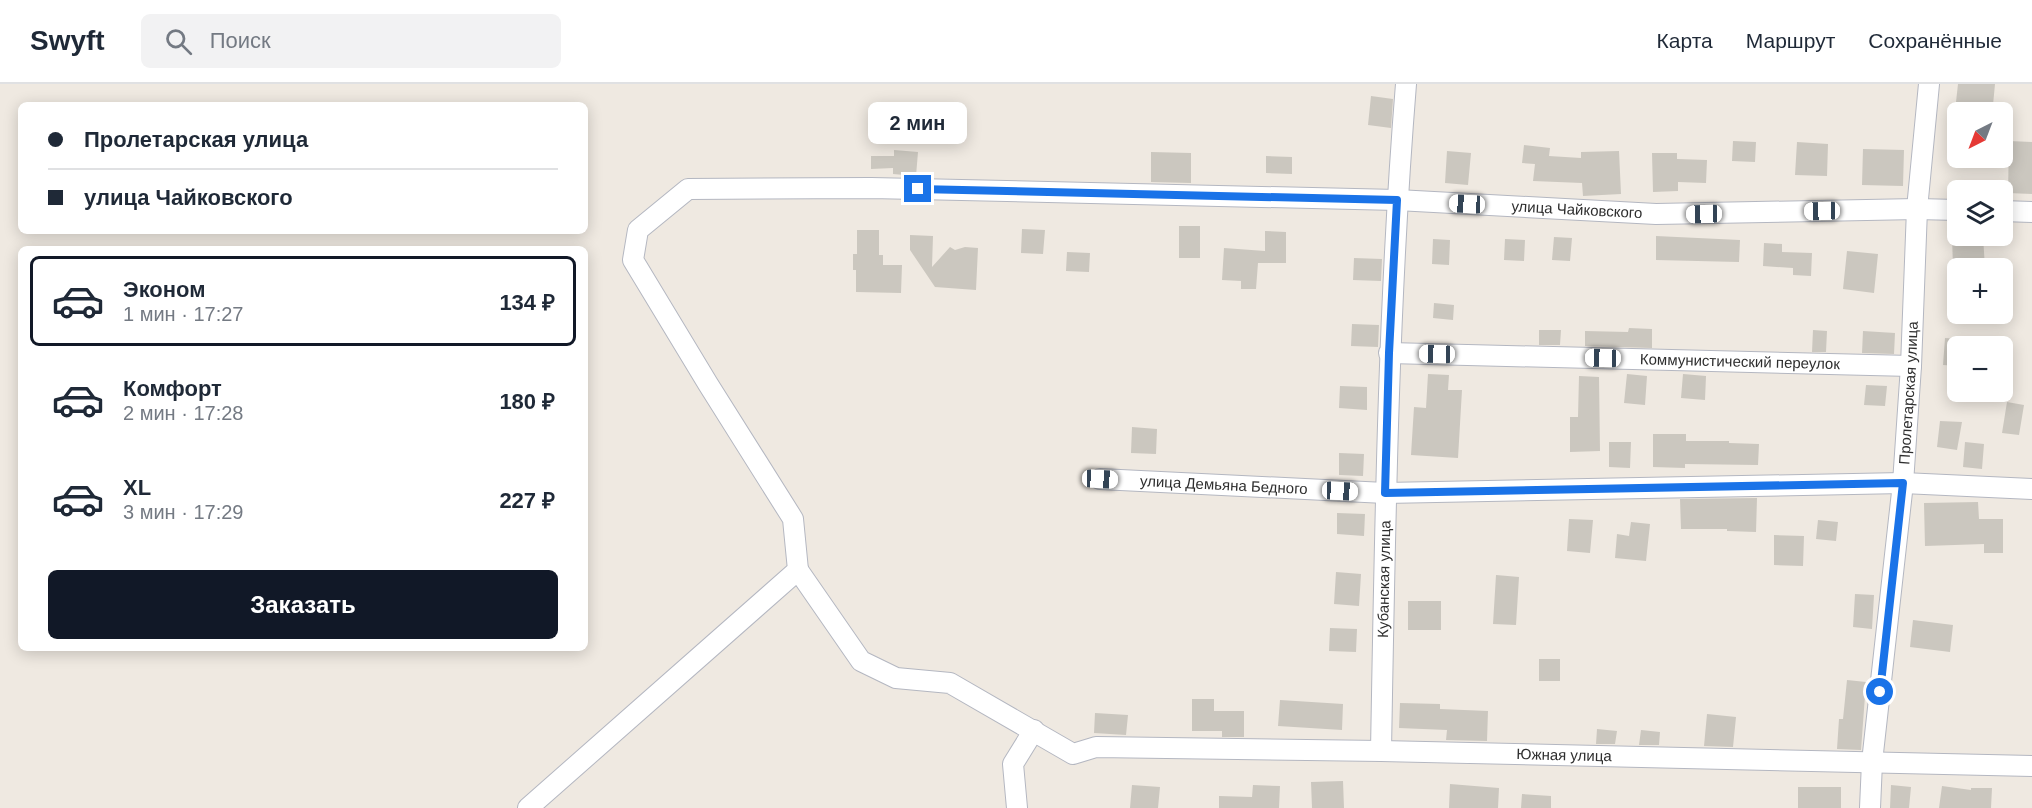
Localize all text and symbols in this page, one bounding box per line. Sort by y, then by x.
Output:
search box [141,14,561,68]
text: Swyft [30,25,105,56]
icon: search [162,25,195,58]
text: Поиск [210,28,271,53]
text: Карта [1657,29,1713,52]
text: Маршрут [1746,29,1835,52]
text: Сохранённые [1868,29,2002,52]
callout: 2 мин [868,102,968,144]
north arrow [1947,102,2013,168]
map controls [1947,102,2013,402]
text: 2 мин [890,112,945,134]
text: Пролетарская улица [84,127,308,152]
route end [904,175,931,202]
button: layers [1947,180,2013,246]
text: улица Чайковского [84,185,293,210]
car [1449,194,1485,214]
street label: улица Чайковского [1511,197,1643,221]
car [1804,202,1840,220]
car [1686,205,1722,223]
button: + [1947,258,2013,324]
icon: car [51,274,105,328]
text: Эконом [123,277,206,302]
text: 134 ₽ [499,290,555,315]
text: 1 мин · 17:27 [123,303,243,325]
street label: Пролетарская улица [1895,320,1921,465]
button: − [1947,336,2013,402]
car [1419,345,1455,363]
car [1585,349,1621,367]
street label: Коммунистический переулок [1640,350,1841,372]
icon: car [51,373,105,427]
text: Комфорт [123,376,222,401]
text: 180 ₽ [499,389,555,414]
text: 2 мин · 17:28 [123,402,243,424]
car [1082,469,1118,489]
icon: car [51,472,105,526]
street label: улица Демьяна Бедного [1140,472,1308,497]
text: XL [123,475,151,500]
car [1322,481,1358,501]
text: 227 ₽ [499,488,555,513]
text: 3 мин · 17:29 [123,501,243,523]
street label: Кубанская улица [1374,519,1393,638]
button: Заказать [48,570,558,639]
route start [1866,678,1893,705]
street label: Южная улица [1516,745,1613,764]

